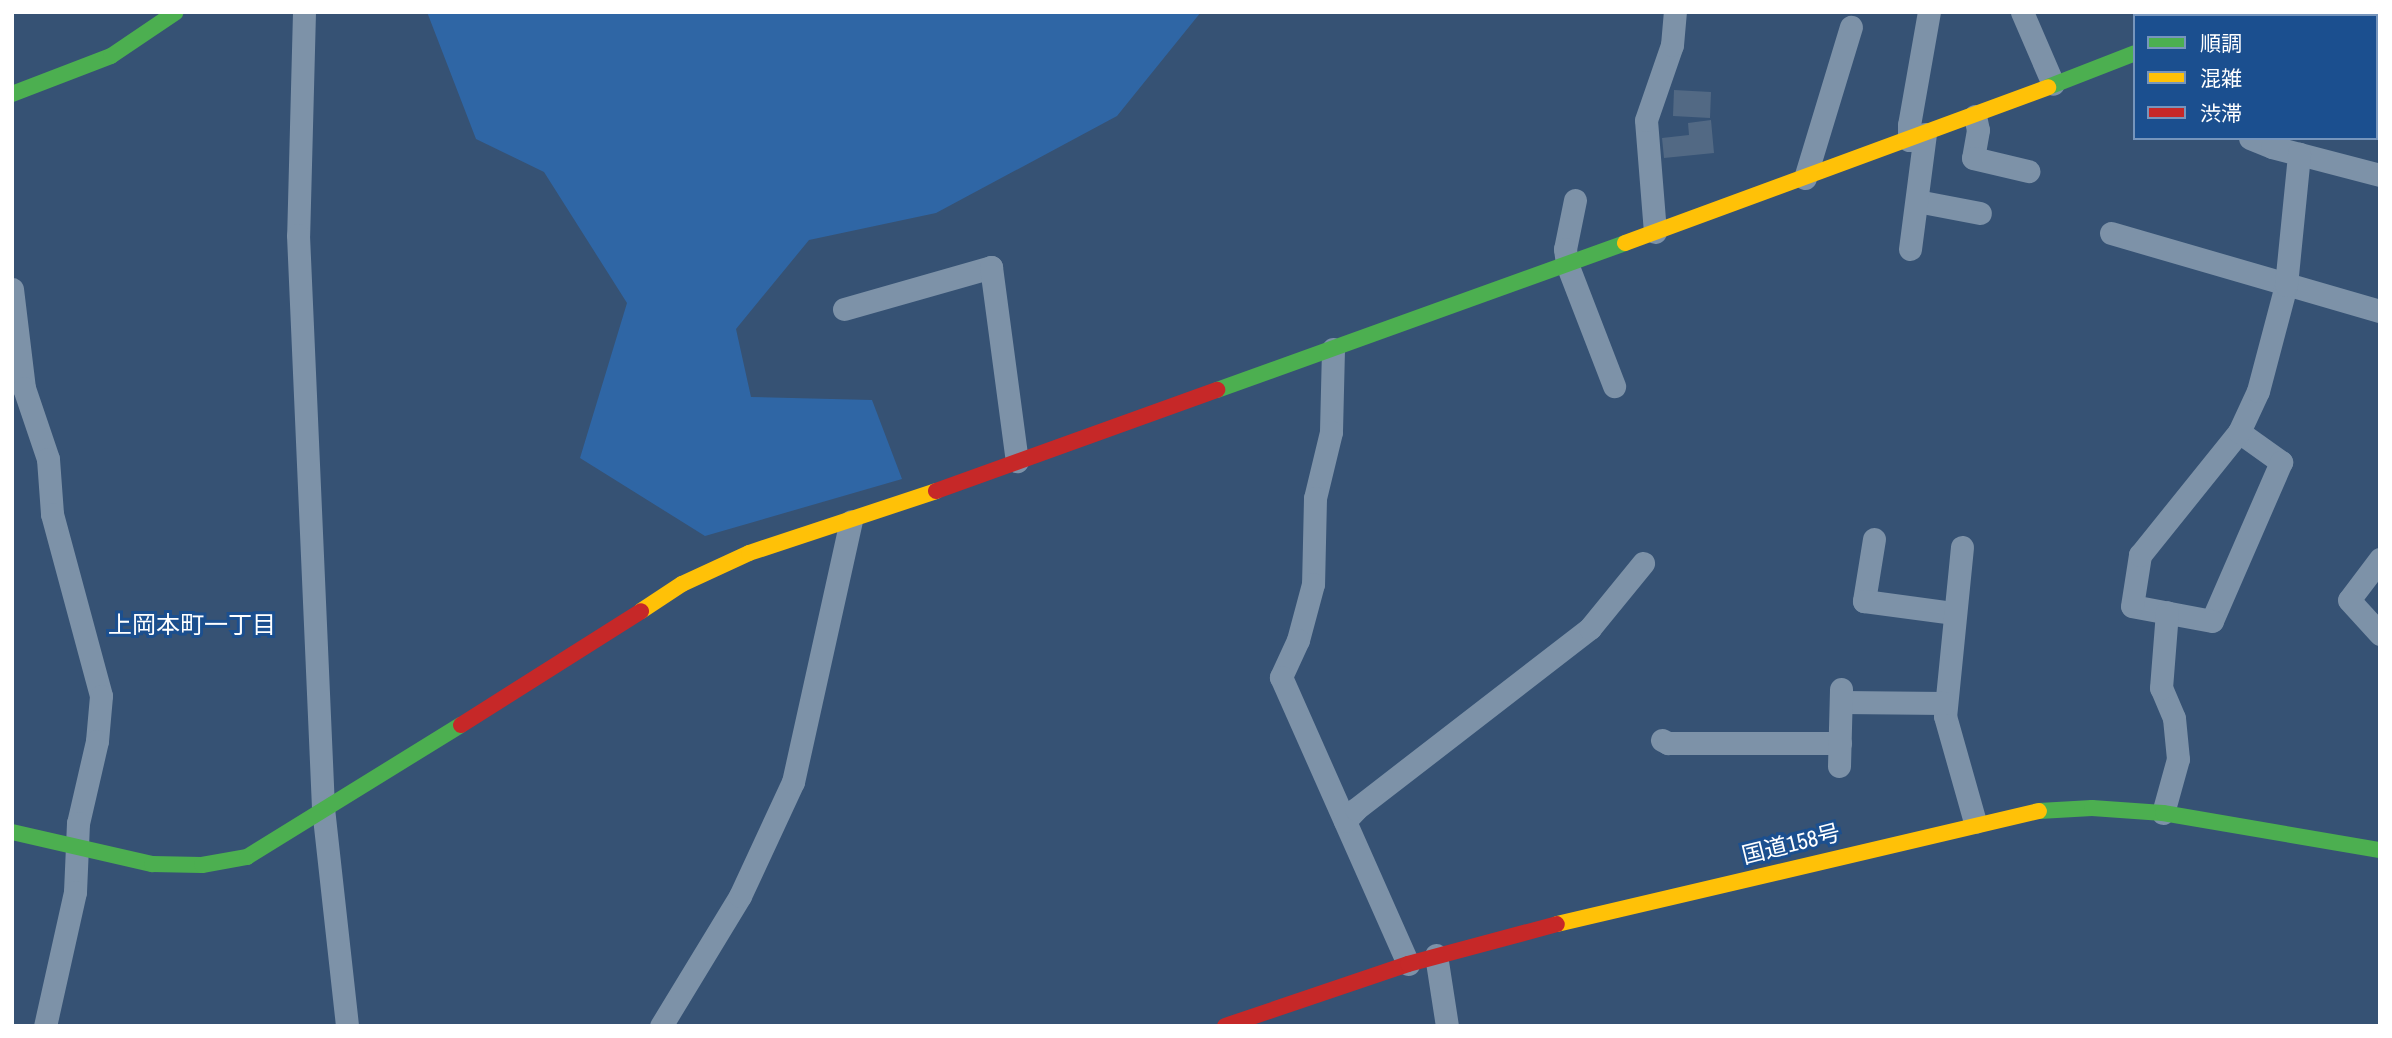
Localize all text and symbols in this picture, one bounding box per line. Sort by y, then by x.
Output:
legend [2133,14,2378,140]
text: 順調 [2200,29,2242,58]
text: 混雑 [2200,64,2242,93]
text: 渋滞 [2200,99,2242,128]
district label: 上岡本町一丁目 [108,611,276,639]
street label: 国道158号 [1739,818,1843,870]

